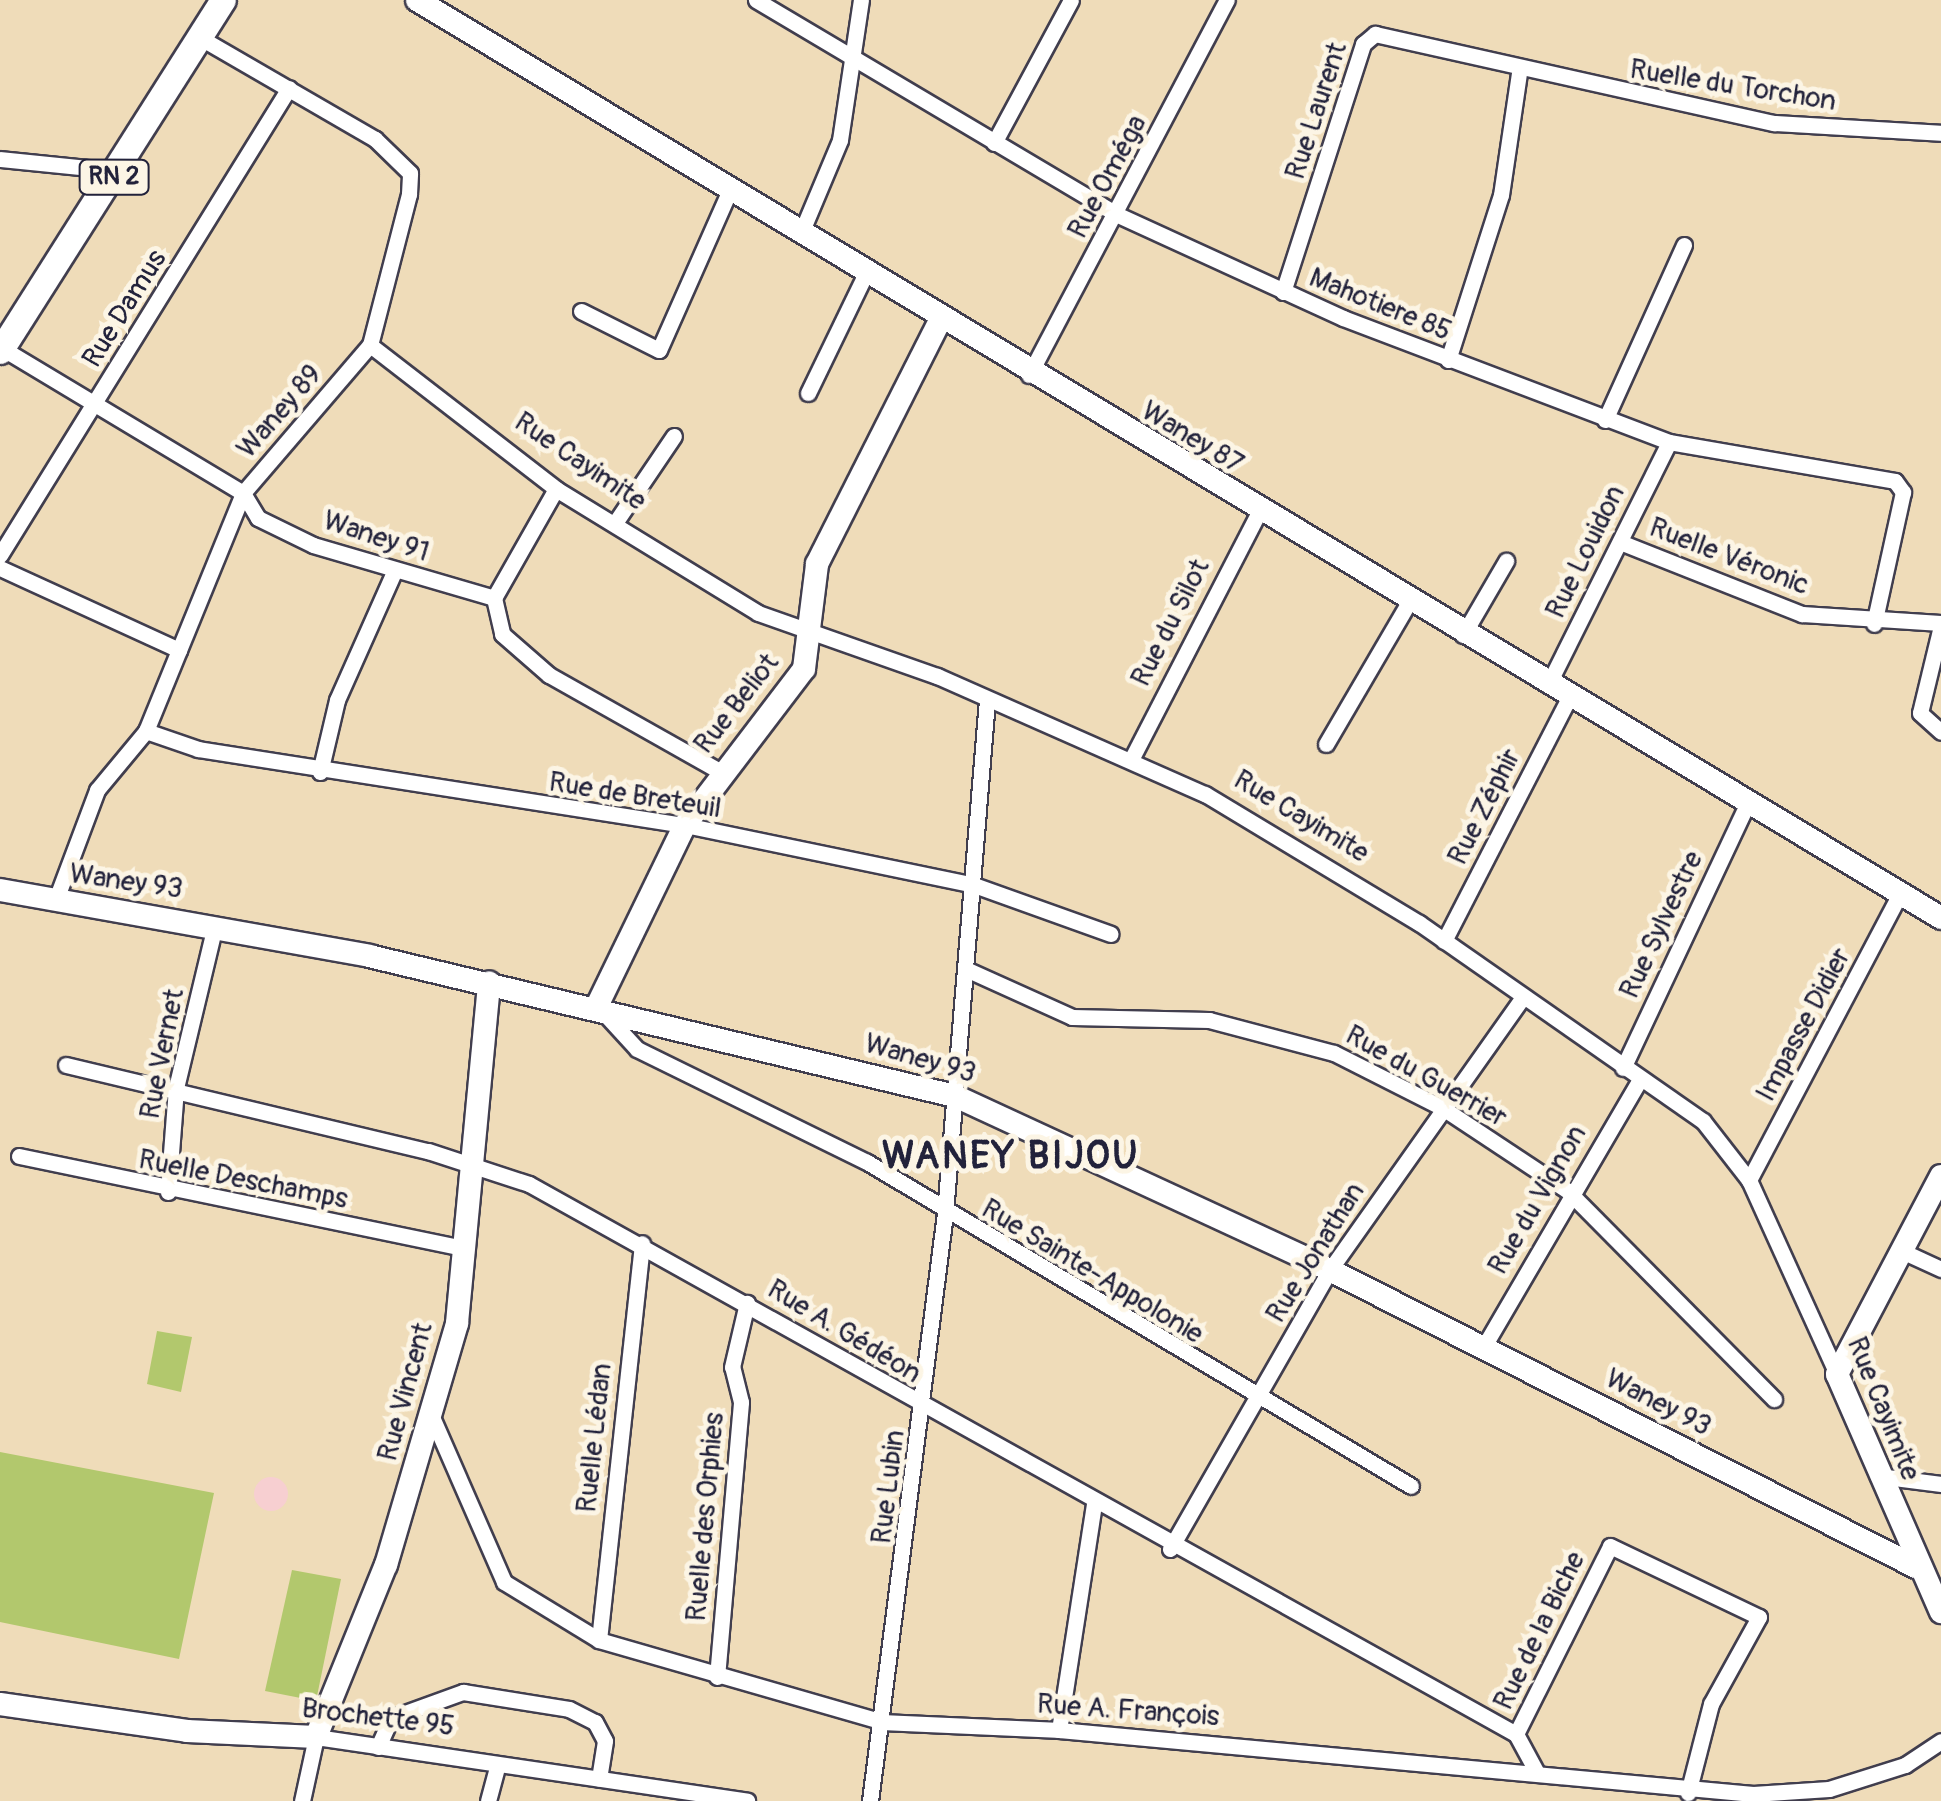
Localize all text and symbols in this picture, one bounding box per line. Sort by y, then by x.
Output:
street label: Rue Laurent [1279,38,1355,184]
street label: Ruelle du Torchon [1627,53,1839,119]
street label: Rue Oméga [1062,110,1154,244]
road number: RN 2 [76,157,152,197]
street label: Rue Damus [76,244,174,374]
street label: Mahotiere 85 [1304,261,1456,349]
street label: Waney 89 [230,359,330,465]
street label: Waney 87 [1135,395,1249,481]
street label: Rue Cayimite [508,406,652,518]
street label: Rue Louidon [1539,480,1633,624]
street label: Waney 91 [319,504,433,570]
street label: Ruelle Véronic [1644,511,1814,603]
street label: Rue du Silot [1125,554,1217,692]
street label: Rue Beliot [688,647,786,761]
street label: Rue Zéphir [1441,743,1529,871]
street label: Rue Cayimite [1227,764,1375,870]
street label: Rue de Breteuil [546,766,724,826]
street label: Rue Sylvestre [1613,846,1711,1004]
street label: Waney 93 [67,857,185,907]
street label: Impasse Didier [1750,943,1858,1107]
street label: Rue Vernet [134,986,192,1122]
street label: Rue du Guerrier [1339,1019,1513,1135]
street label: Waney 93 [861,1027,979,1091]
street label: Rue du Vignon [1482,1119,1594,1281]
district label: WANEY BIJOU [882,1134,1140,1180]
street label: Ruelle Deschamps [136,1143,350,1217]
street label: Rue Jonathan [1260,1177,1372,1329]
street label: Rue Sainte-Appolonie [975,1193,1209,1351]
street label: Rue A. Gédéon [761,1273,927,1391]
street label: Rue Vincent [371,1319,441,1465]
street label: Rue Cayimite [1839,1332,1927,1486]
street label: Ruelle Lédan [570,1362,620,1514]
street label: Waney 93 [1600,1362,1716,1444]
street label: Ruelle des Orphies [680,1411,732,1623]
street label: Rue Lubin [865,1428,913,1546]
street label: Rue de la Biche [1487,1546,1593,1716]
street label: Rue A. François [1036,1688,1220,1734]
street label: Brochette 95 [300,1692,456,1744]

